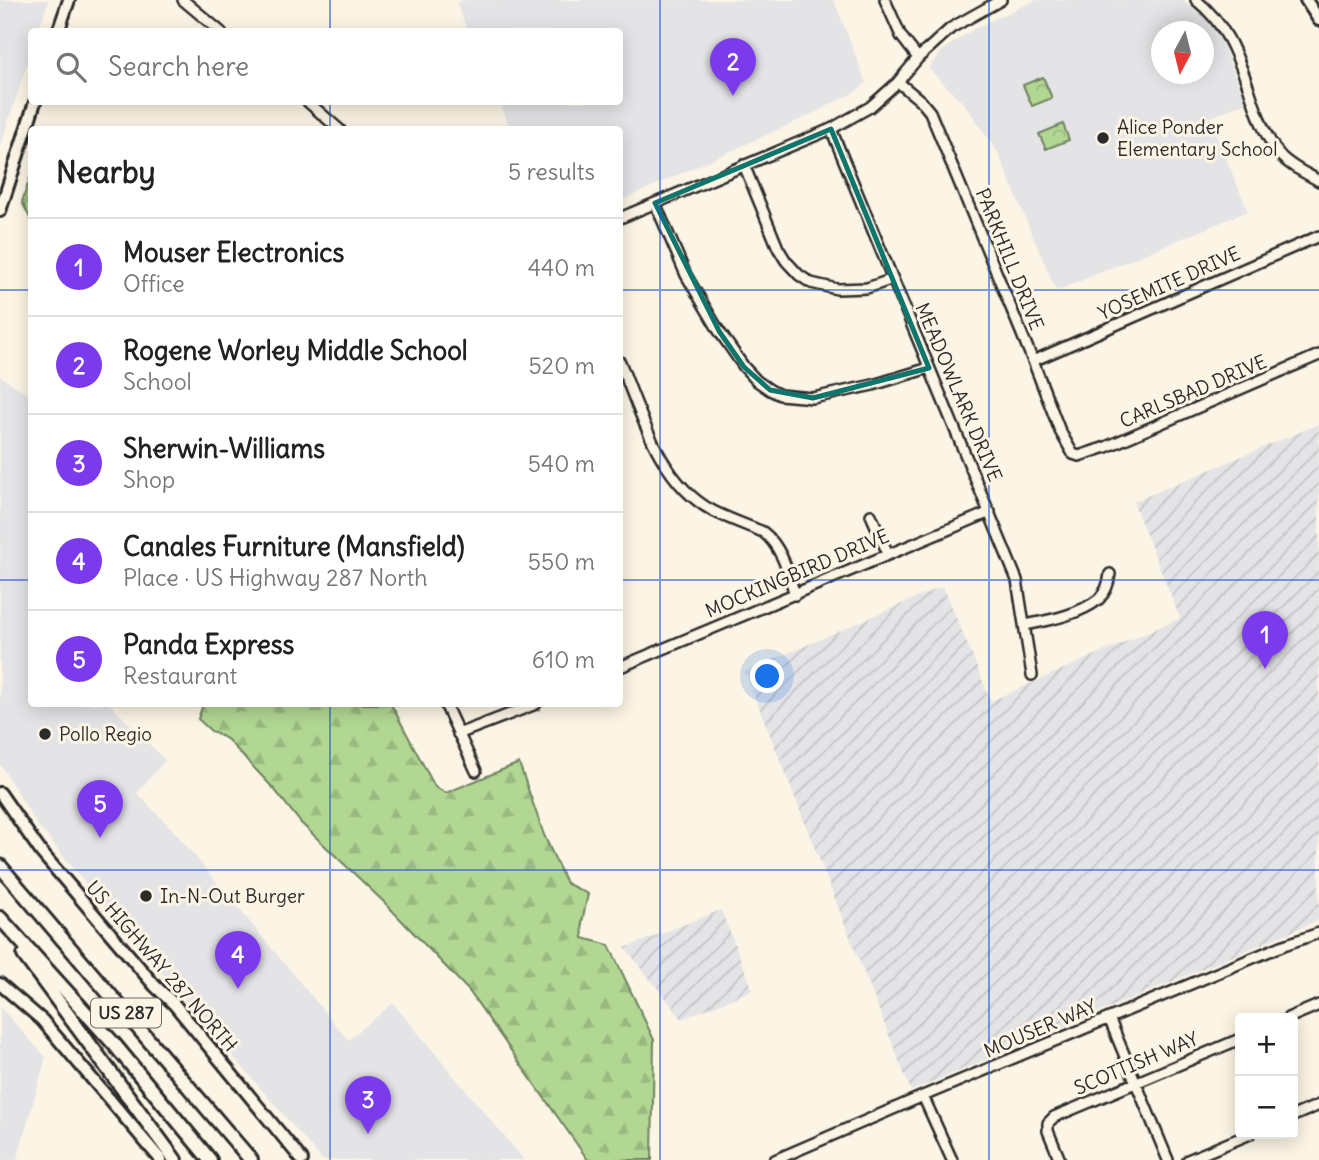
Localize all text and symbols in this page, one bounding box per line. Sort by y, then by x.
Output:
north arrow [1151,21,1214,84]
search box [28,28,623,105]
pin: 2 [710,38,756,96]
icon: search [52,48,90,86]
text: Search here [108,50,249,83]
place label: Alice Ponder Elementary School [1117,115,1278,161]
marker: Alice Ponder Elementary School [1095,130,1111,146]
text: Nearby [56,153,156,191]
text: 5 results [508,157,595,186]
street label: PARKHILL DRIVE [971,185,1049,333]
text: Mouser Electronics [123,236,344,269]
street label: YOSEMITE DRIVE [1094,241,1244,325]
text: 1 [74,253,84,282]
text: 440 m [528,253,595,282]
text: Office [123,269,185,298]
street label: MEADOWLARK DRIVE [910,299,1008,485]
text: Rogene Worley Middle School [123,334,468,367]
street label: CARLSBAD DRIVE [1116,349,1270,433]
text: 2 [73,351,85,380]
text: 520 m [528,351,595,380]
text: School [123,367,192,396]
text: Sherwin-Williams [123,432,325,465]
text: 3 [72,449,86,478]
text: 540 m [528,449,595,478]
text: Shop [123,465,175,494]
street label: MOCKINGBIRD DRIVE [702,523,892,623]
text: Canales Furniture (Mansfield) [123,530,465,563]
text: 4 [72,547,86,576]
text: 550 m [528,547,595,576]
text: Place · US Highway 287 North [123,563,428,592]
pin: 1 [1242,611,1288,669]
text: Panda Express [123,628,294,661]
text: 5 [72,645,86,674]
text: 610 m [532,645,595,674]
your location [750,659,784,693]
text: Restaurant [123,661,237,690]
place label: Pollo Regio [59,722,152,746]
marker: Pollo Regio [37,726,53,742]
pin: 5 [77,780,123,838]
street label: US HIGHWAY 287 NORTH [81,876,243,1056]
place label: In-N-Out Burger [160,884,305,908]
marker: In-N-Out Burger [138,888,154,904]
pin: 4 [215,931,261,989]
street label: MOUSER WAY [980,993,1100,1063]
road number: US 287 [91,998,161,1028]
map controls [1235,1013,1298,1139]
button: + [1235,1013,1298,1076]
street label: SCOTTISH WAY [1070,1026,1202,1100]
pin: 3 [345,1076,391,1134]
button: − [1235,1076,1298,1139]

